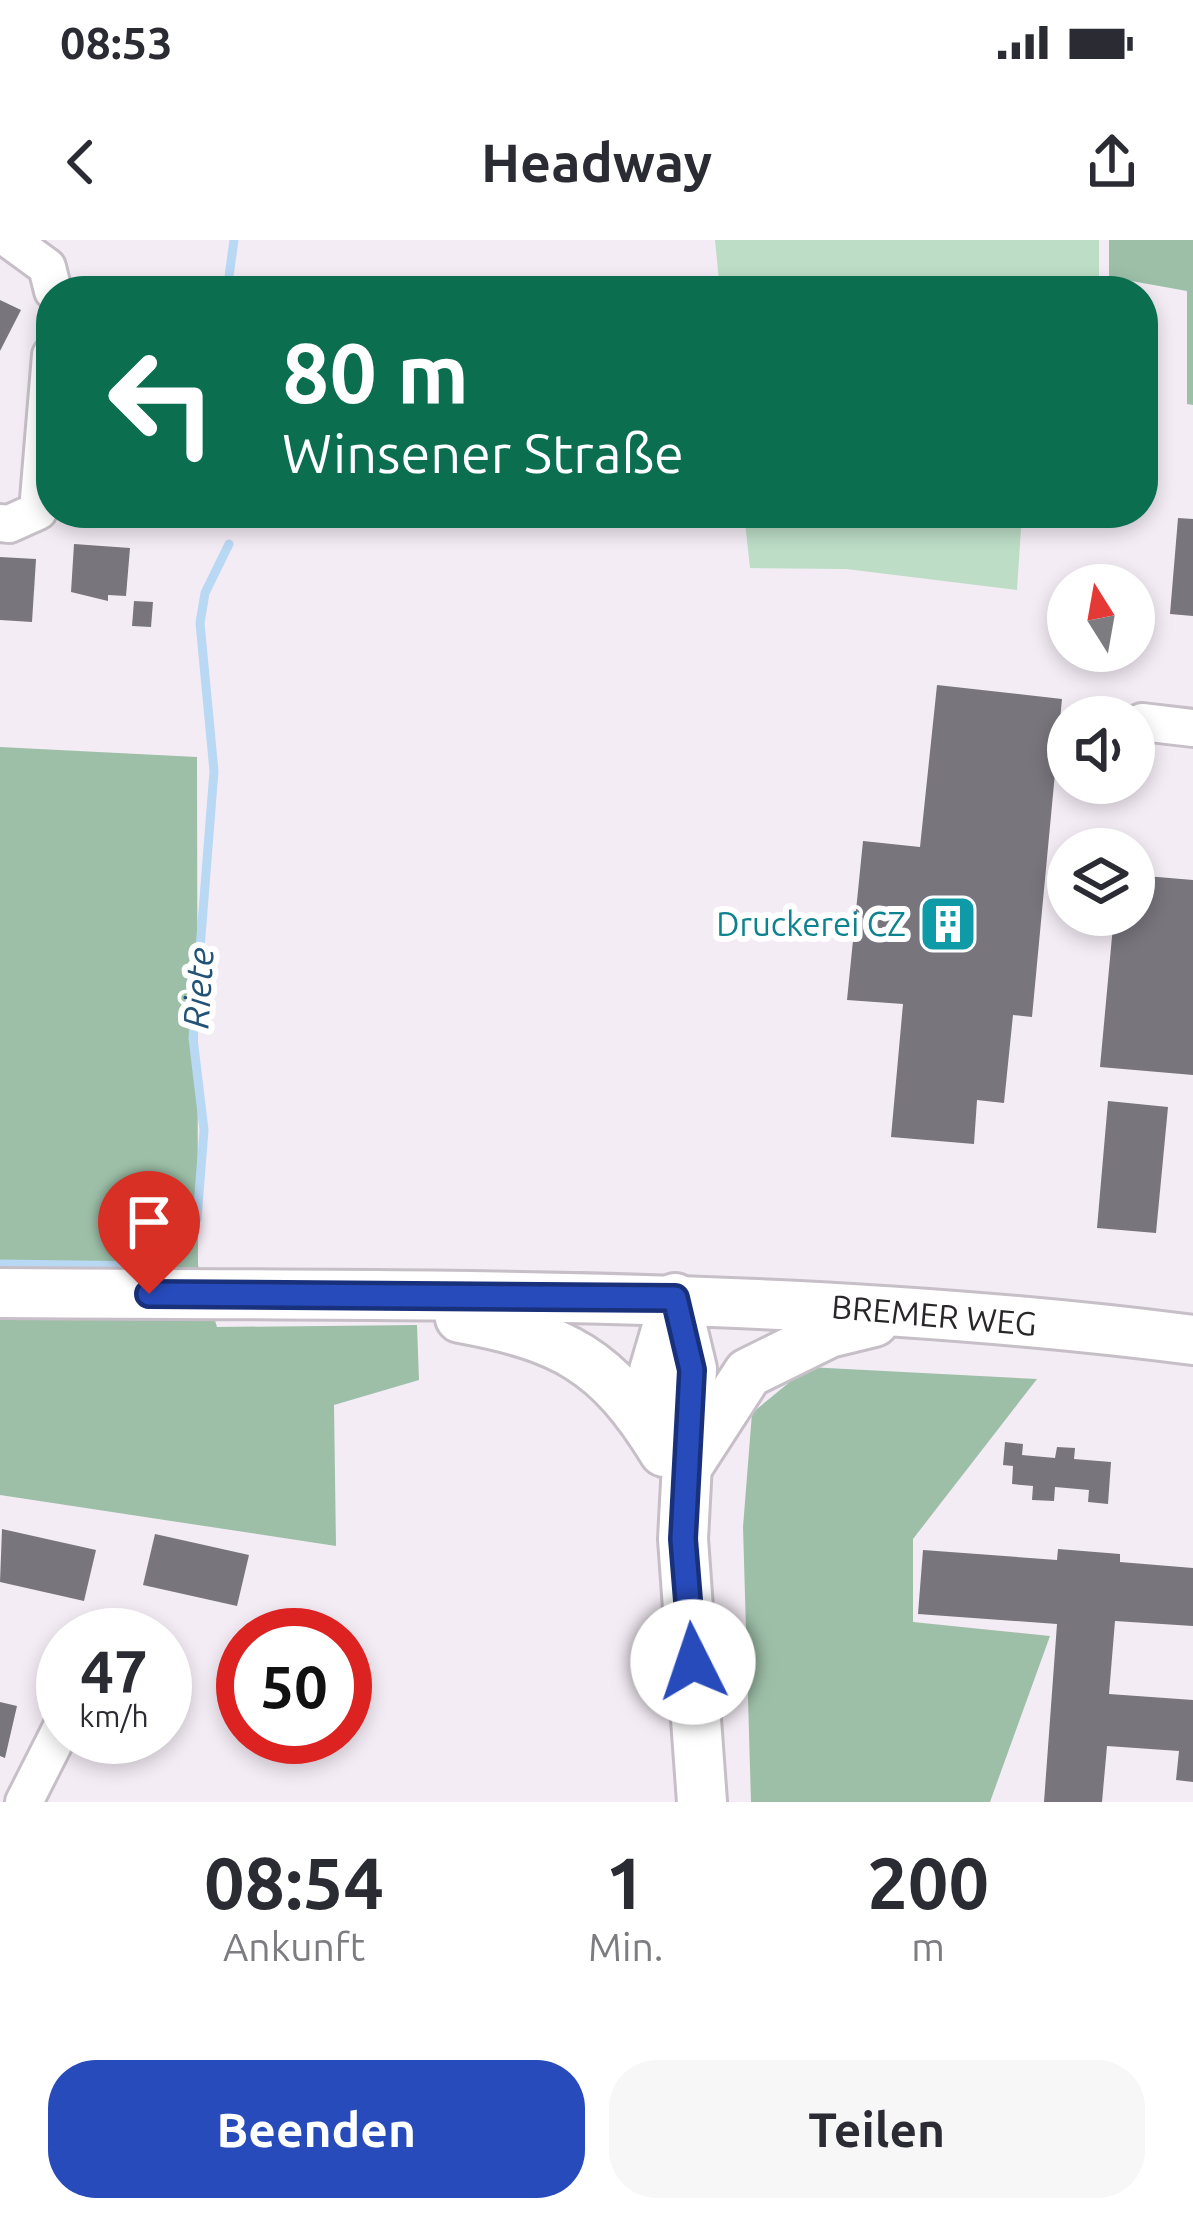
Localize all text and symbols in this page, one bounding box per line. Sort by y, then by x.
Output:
text: 08:53 [60,17,173,68]
icon: back [48,129,114,195]
icon: share [1079,129,1145,195]
text: Headway [481,132,712,192]
icon: left [84,324,240,480]
text: 80 m [282,325,469,419]
text: Winsener Straße [282,423,684,483]
north arrow [1047,564,1155,672]
map controls [1047,564,1155,936]
button: sound [1047,696,1155,804]
button: layers [1047,828,1155,936]
building icon: Druckerei CZ [917,893,979,955]
place label: Druckerei CZ [716,905,906,942]
water label: Riete [174,946,221,1030]
pin [98,1171,200,1294]
icon: arrive [116,1189,182,1255]
street label: BREMER WEG [830,1287,1038,1342]
position arrow [630,1599,756,1725]
speed limit sign: 50 [216,1608,372,1764]
text: 47 [80,1637,148,1704]
text: km/h [79,1699,149,1733]
text: 08:54 [204,1842,384,1923]
text: 1 [605,1842,646,1923]
text: 200 [867,1842,989,1923]
text: Ankunft [223,1925,365,1968]
text: Min. [588,1925,663,1968]
text: m [911,1925,945,1968]
button: Beenden [48,2060,585,2198]
button: Teilen [609,2060,1145,2198]

